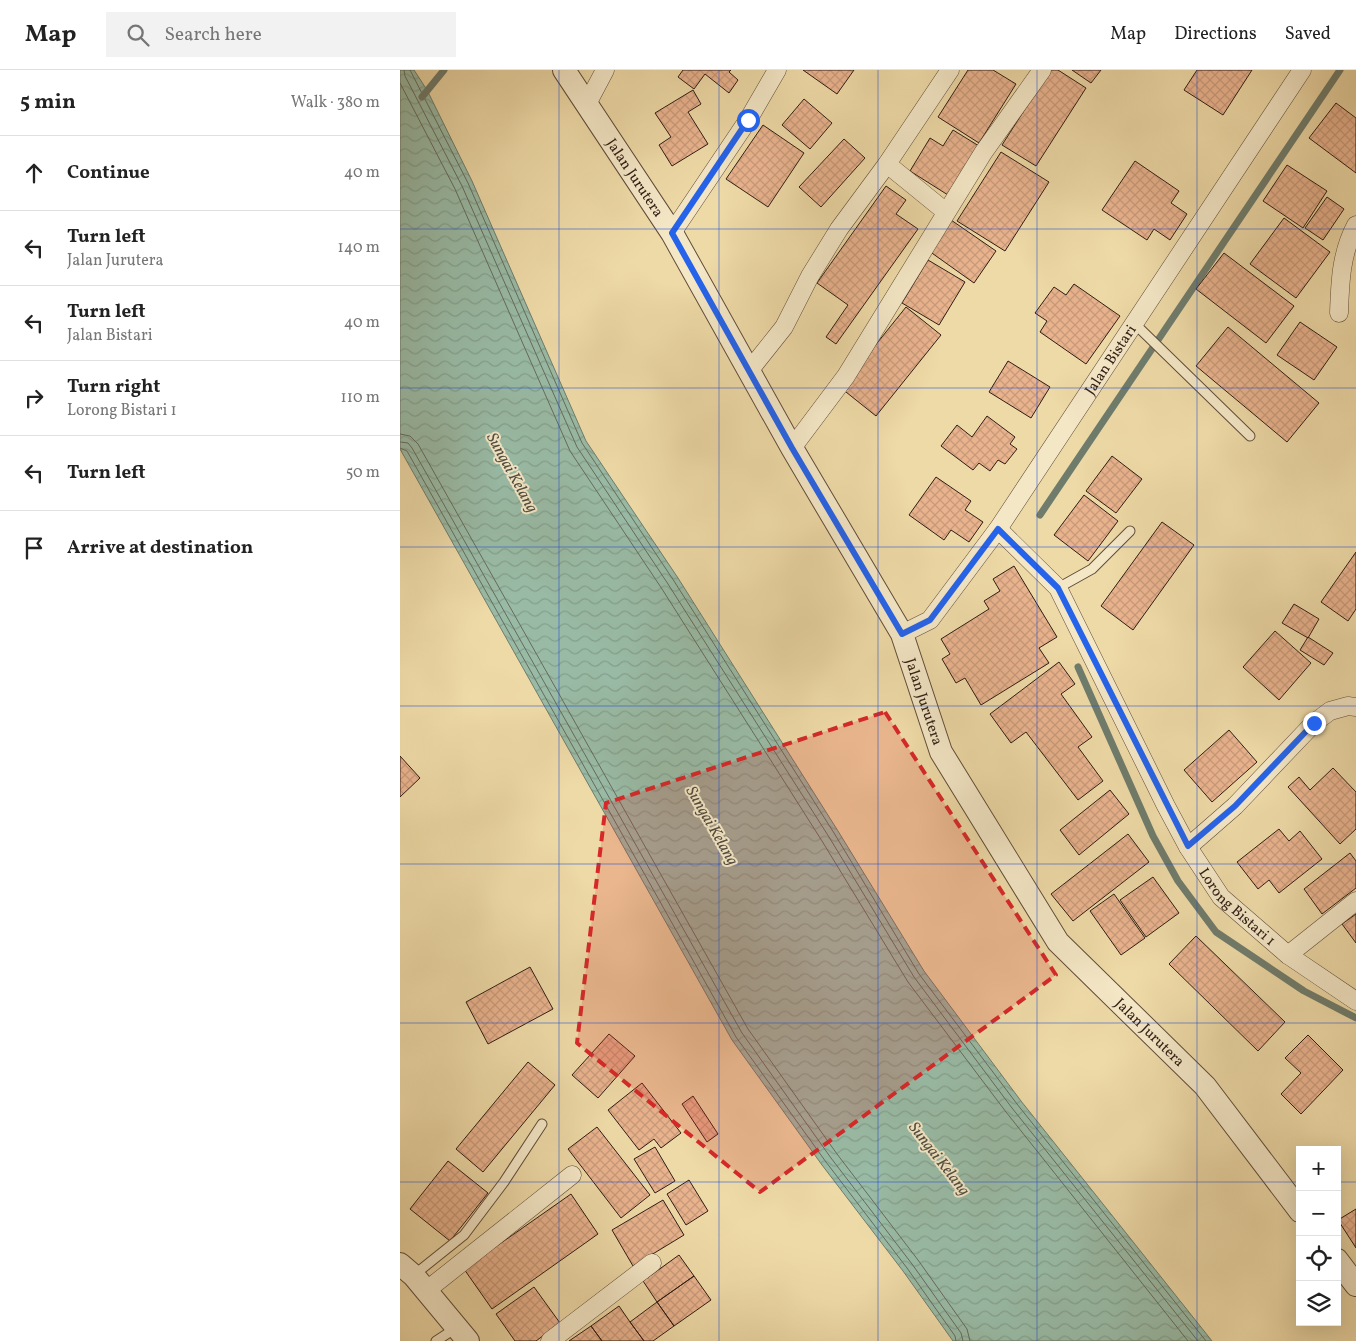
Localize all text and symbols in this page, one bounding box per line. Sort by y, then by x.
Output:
search box [106,12,456,57]
text: Map [25,18,76,52]
icon: search [124,21,152,49]
text: Search here [164,22,262,48]
text: Map [1110,22,1146,47]
text: Directions [1174,22,1257,47]
text: Saved [1285,22,1331,47]
text: 5 min [20,88,76,117]
text: Walk · 380 m [291,92,380,114]
route start [737,109,760,132]
street label: Jalan Jurutera [600,135,668,222]
icon: ahead [20,159,48,187]
text: Continue [67,160,150,186]
text: 40 m [344,162,380,184]
text: Turn left [67,224,146,250]
icon: left [20,234,48,262]
text: 140 m [338,237,380,259]
text: Jalan Jurutera [67,250,163,272]
text: Turn left [67,299,146,325]
icon: left [20,309,48,337]
text: 40 m [344,312,380,334]
street label: Jalan Bistari [1080,321,1142,400]
text: Jalan Bistari [67,325,152,347]
text: Turn right [67,374,160,400]
icon: right [20,384,48,412]
text: 110 m [341,387,380,409]
text: Lorong Bistari 1 [67,400,177,422]
water label: Sungai Kelang [480,429,542,517]
icon: left [20,459,48,487]
text: Turn left [67,460,146,486]
text: 50 m [346,462,380,484]
icon: arrive [20,534,48,562]
text: Arrive at destination [67,535,253,561]
street label: Jalan Jurutera [899,656,947,748]
route end [1303,712,1326,735]
water label: Sungai Kelang [680,782,743,870]
street label: Lorong Bistari 1 [1193,864,1280,952]
street label: Jalan Jurutera [1109,994,1189,1072]
water label: Sungai Kelang [903,1118,974,1201]
map controls [1296,1146,1341,1326]
button: + [1296,1146,1341,1191]
button: − [1296,1191,1341,1236]
button: locate [1296,1236,1341,1281]
button: layers [1296,1281,1341,1326]

